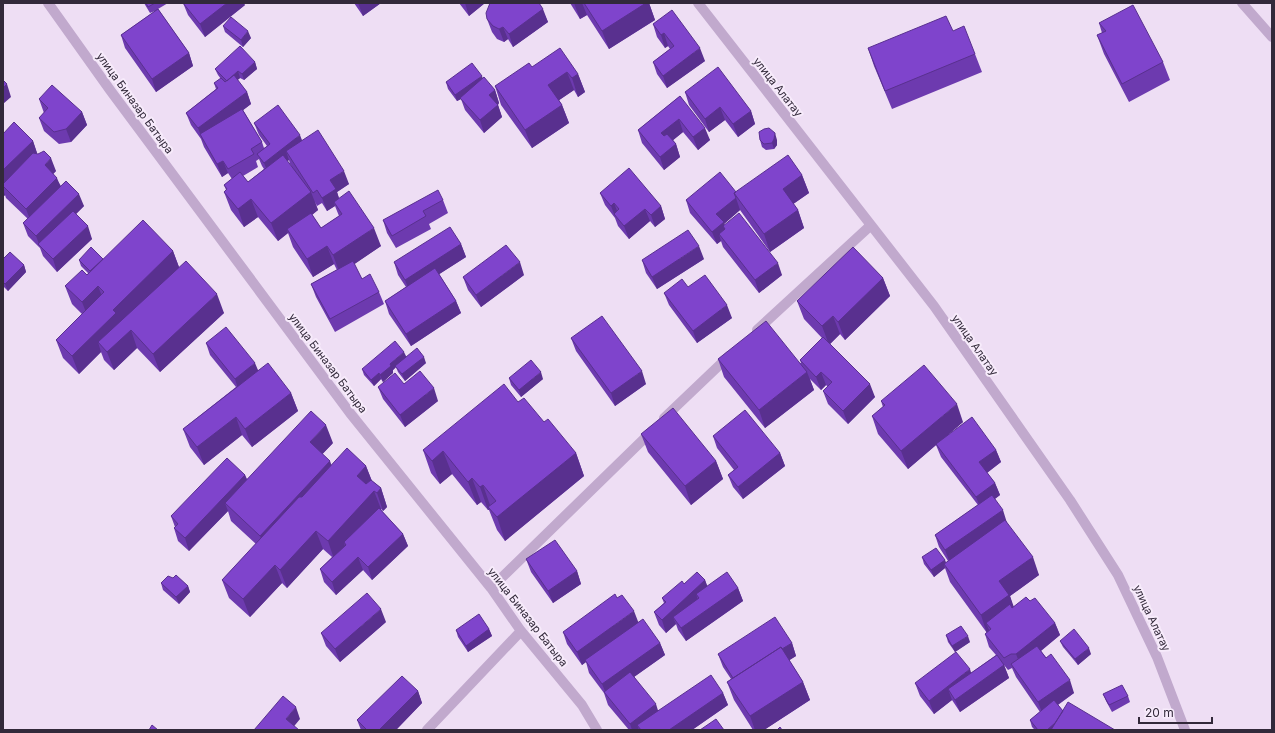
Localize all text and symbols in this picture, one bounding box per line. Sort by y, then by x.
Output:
street label: улица Биназар Батыра [94,50,176,156]
street label: улица Алатау [750,54,806,120]
street label: улица Биназар Батыра [286,310,370,416]
street label: улица Алатау [949,312,1001,378]
street label: улица Биназар Батыра [485,565,571,669]
street label: улица Алатау [1130,583,1174,653]
scale bar [1139,699,1212,725]
text: 20 m [1145,705,1174,720]

